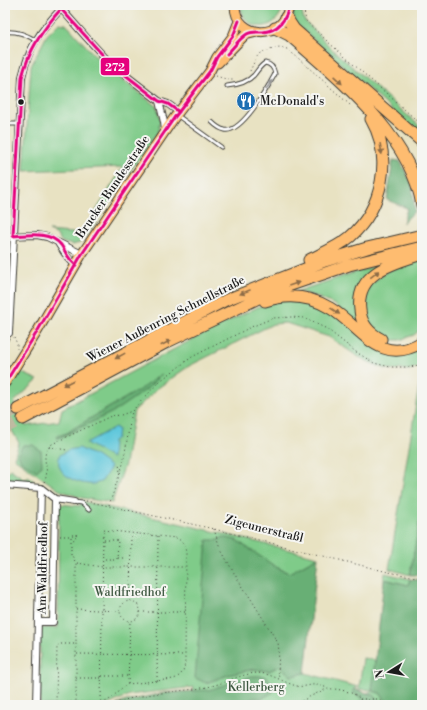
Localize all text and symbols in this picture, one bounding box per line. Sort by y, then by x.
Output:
line badge: 272 [100,57,130,76]
text: 272 [105,61,125,75]
one-way arrow [333,75,343,85]
one-way arrow [265,79,272,91]
restaurant icon: McDonald's [235,90,257,112]
place label: McDonald's [260,94,324,109]
unlabelled marker [16,97,26,107]
street label: Brucker Bundesstraße [72,133,153,242]
one-way arrow [378,143,384,155]
one-way arrow [369,270,380,278]
street label: Wiener Außenring Schnellstraße [84,273,248,366]
one-way arrow [288,281,300,287]
one-way arrow [240,289,251,295]
one-way arrow [330,307,340,315]
one-way arrow [161,339,172,346]
one-way arrow [114,352,126,359]
one-way arrow [62,380,74,386]
street label: Zigeunerstraßl [223,512,305,546]
street label: Am Waldfriedhof [35,521,51,615]
park label: Waldfriedhof [93,585,166,600]
north arrow [369,652,409,692]
text: N [372,668,388,679]
park label: Kellerberg [227,680,285,695]

